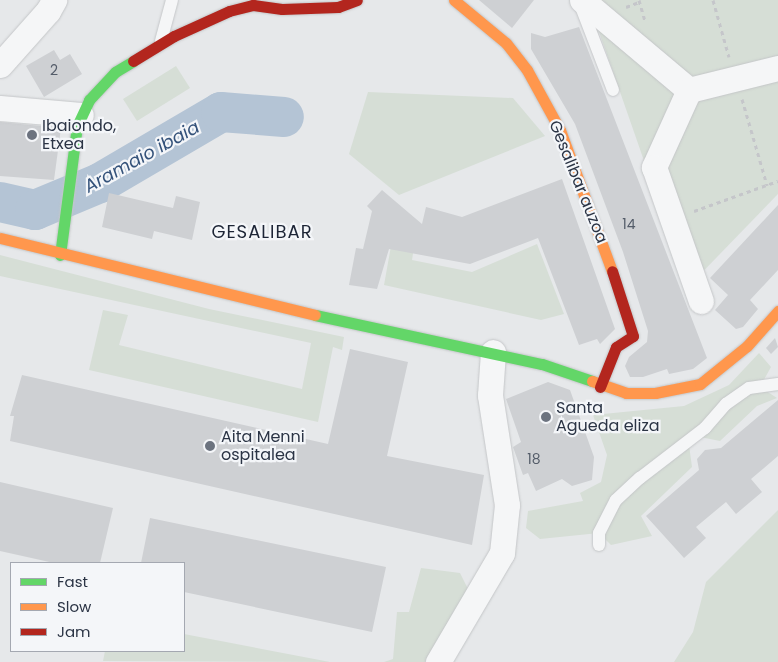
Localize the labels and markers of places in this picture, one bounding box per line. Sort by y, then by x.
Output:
place label: Ibaiondo, Etxea [42,116,116,154]
marker: Ibaiondo, Etxea [26,129,38,141]
place label: Santa Agueda eliza [556,398,660,436]
marker: Santa Agueda eliza [540,411,552,423]
place label: Aita Menni ospitalea [221,427,305,465]
marker: Aita Menni ospitalea [203,439,217,453]

